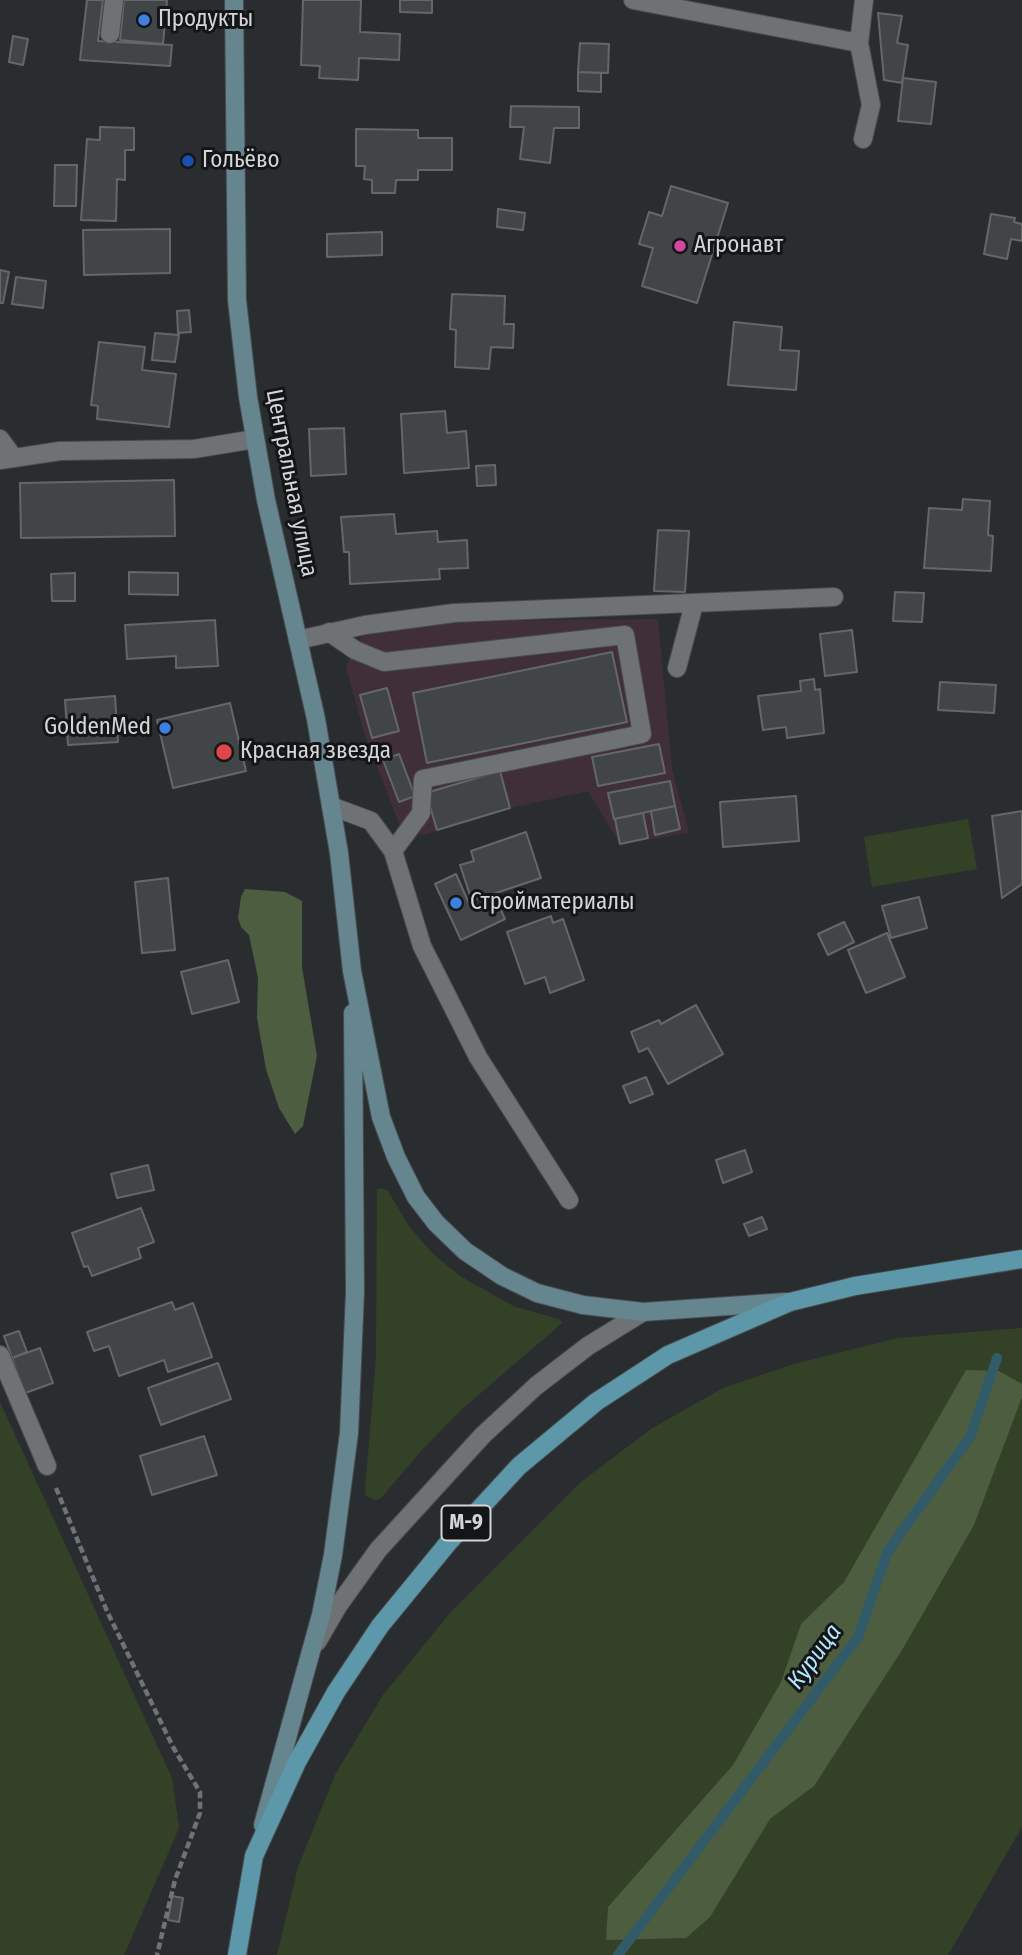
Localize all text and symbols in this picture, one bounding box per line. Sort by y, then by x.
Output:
place label: Продукты [158,6,253,34]
marker: Продукты [136,12,152,28]
place label: Гольёво [202,147,280,175]
marker: Гольёво [180,153,196,169]
place label: Агронавт [694,232,783,260]
marker: Агронавт [672,238,688,254]
street label: Центральная улица [259,387,323,579]
place label: GoldenMed [44,714,151,742]
marker: GoldenMed [157,720,173,736]
place label: Красная звезда [240,738,391,766]
marker: Красная звезда [214,742,234,762]
place label: Стройматериалы [470,889,634,917]
marker: Стройматериалы [448,895,464,911]
road number: М-9 [442,1506,490,1540]
water label: Курица [782,1619,848,1695]

